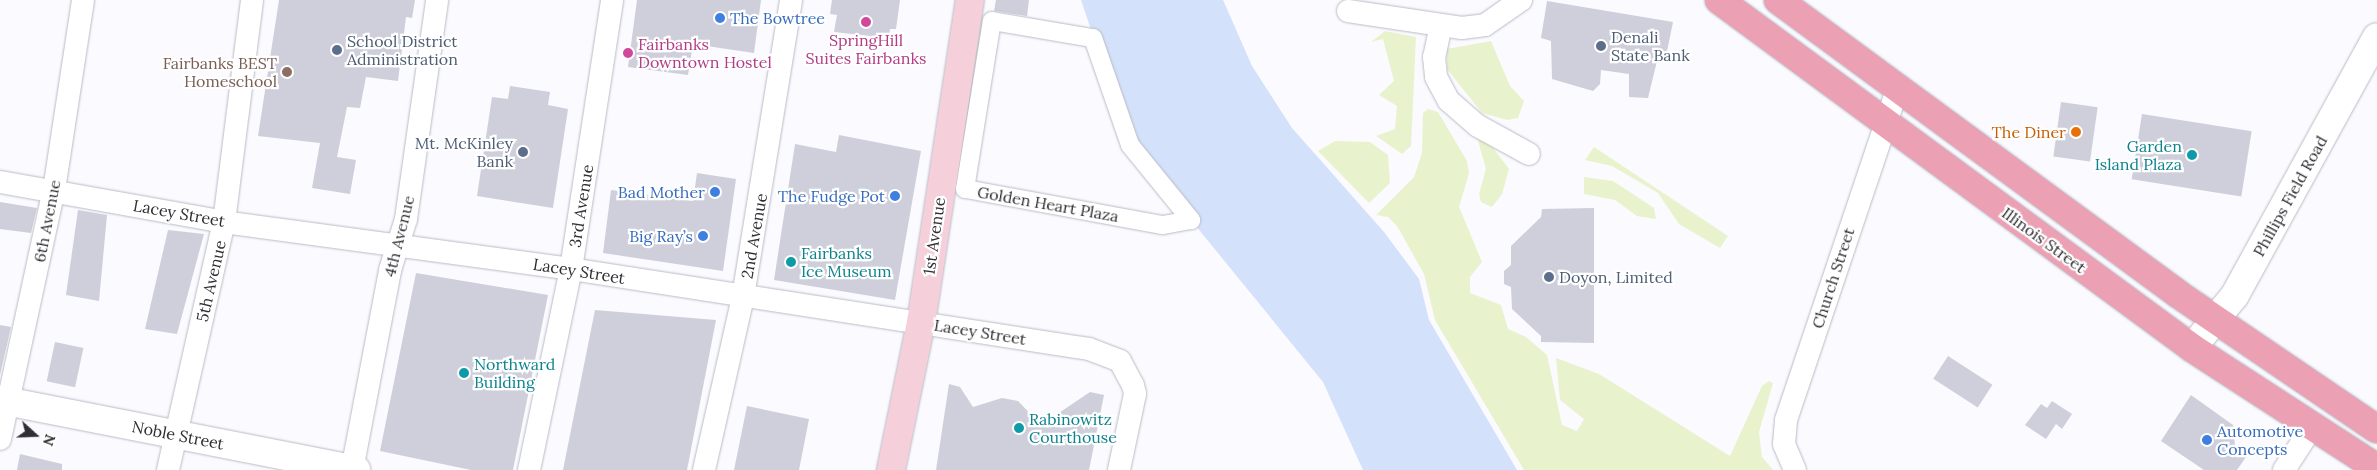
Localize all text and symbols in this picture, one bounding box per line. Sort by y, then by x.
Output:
place label: The Bowtree [730,8,825,28]
marker: The Bowtree [714,12,726,24]
marker: SpringHill Suites Fairbanks [860,16,872,28]
place label: Denali State Bank [1611,27,1690,65]
place label: SpringHill Suites Fairbanks [806,30,926,68]
place label: School District Administration [347,31,458,69]
place label: Fairbanks Downtown Hostel [638,34,772,72]
marker: Denali State Bank [1595,40,1607,52]
marker: School District Administration [331,44,343,56]
marker: Fairbanks Downtown Hostel [622,47,634,59]
place label: Fairbanks BEST Homeschool [163,53,277,91]
marker: Fairbanks BEST Homeschool [281,66,293,78]
place label: The Diner [1992,122,2066,142]
marker: The Diner [2070,126,2082,138]
street label: Phillips Field Road [2249,132,2331,260]
place label: Mt. McKinley Bank [415,133,513,171]
place label: Garden Island Plaza [2095,136,2182,174]
marker: Mt. McKinley Bank [517,146,529,158]
marker: Garden Island Plaza [2186,149,2198,161]
street label: 3rd Avenue [565,163,597,249]
street label: 6th Avenue [30,178,64,264]
place label: Bad Mother [618,182,705,202]
street label: Golden Heart Plaza [976,182,1120,226]
marker: Bad Mother [709,186,721,198]
place label: The Fudge Pot [778,186,885,206]
marker: The Fudge Pot [889,190,901,202]
street label: 2nd Avenue [737,192,771,280]
street label: 4th Avenue [380,193,418,279]
street label: Lacey Street [132,195,226,231]
street label: 1st Avenue [919,196,949,276]
street label: Illinois Street [1998,203,2090,277]
street label: Church Street [1808,225,1858,331]
place label: Big Ray’s [629,226,693,246]
marker: Big Ray’s [697,230,709,242]
street label: 5th Avenue [192,238,230,324]
place label: Fairbanks Ice Museum [801,243,891,281]
street label: Lacey Street [532,254,626,288]
marker: Fairbanks Ice Museum [785,256,797,268]
place label: Doyon, Limited [1559,267,1673,287]
marker: Doyon, Limited [1543,271,1555,283]
street label: Lacey Street [933,315,1027,349]
place label: Northward Building [474,354,555,392]
marker: Northward Building [458,367,470,379]
place label: Rabinowitz Courthouse [1029,409,1117,447]
north arrow [10,410,60,460]
street label: Noble Street [130,417,226,453]
place label: Automotive Concepts [2217,421,2303,459]
marker: Rabinowitz Courthouse [1013,422,1025,434]
text: N [39,432,59,448]
marker: Automotive Concepts [2201,434,2213,446]

